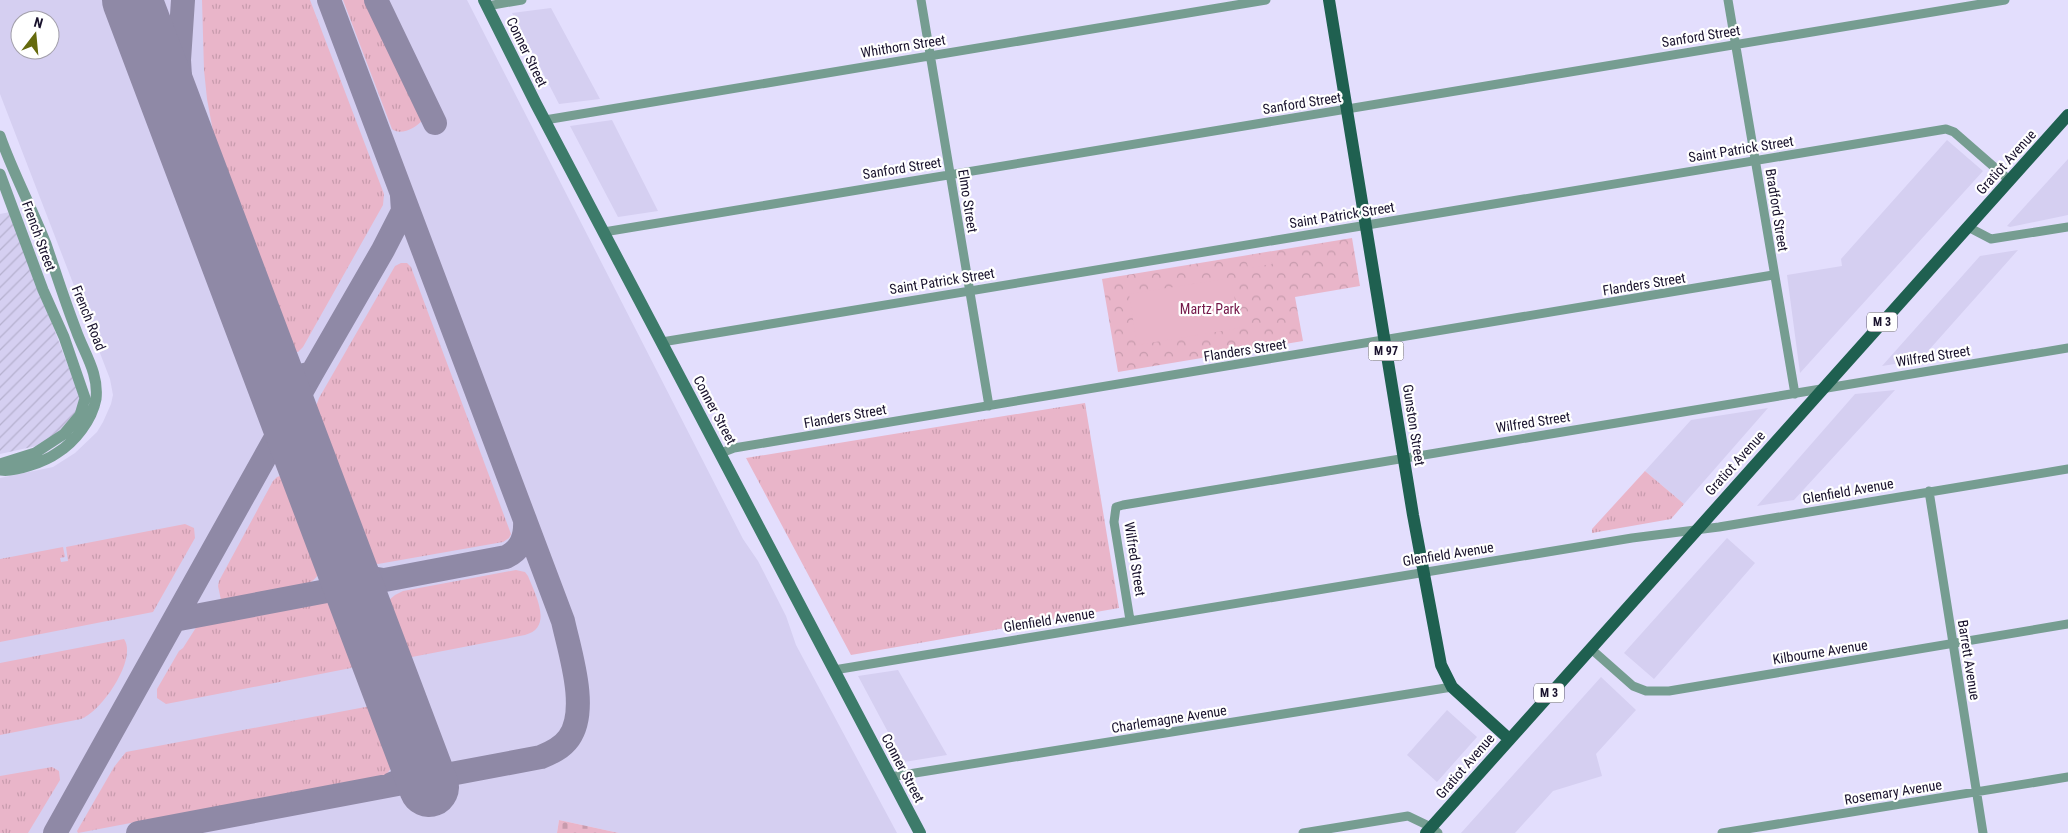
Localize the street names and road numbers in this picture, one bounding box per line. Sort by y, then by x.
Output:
street label: Conner Street [503,15,551,89]
street label: Sanford Street [1661,22,1741,50]
street label: Whithorn Street [859,31,947,61]
street label: Sanford Street [1262,89,1342,117]
street label: Gratiot Avenue [1973,126,2039,197]
street label: Saint Patrick Street [1687,133,1795,165]
street label: Sanford Street [862,154,942,182]
street label: Bradford Street [1763,167,1791,253]
street label: Elmo Street [955,168,981,234]
street label: French Street [19,199,59,273]
street label: Saint Patrick Street [1288,199,1396,231]
street label: Saint Patrick Street [888,265,996,297]
street label: Flanders Street [1601,270,1687,298]
street label: French Road [69,283,109,353]
road number: M 3 [1867,313,1897,332]
street label: Flanders Street [1202,336,1288,364]
road number: M 97 [1368,342,1404,361]
street label: Wilfred Street [1895,342,1971,370]
street label: Conner Street [690,373,740,447]
street label: Gunston Street [1400,383,1428,467]
street label: Flanders Street [802,401,888,431]
street label: Wilfred Street [1495,408,1571,436]
street label: Gratiot Avenue [1702,427,1768,498]
street label: Glenfield Avenue [1801,475,1895,507]
street label: Wilfred Street [1121,521,1149,597]
street label: Glenfield Avenue [1401,539,1495,569]
street label: Glenfield Avenue [1002,605,1096,635]
street label: Barrett Avenue [1955,619,1983,702]
street label: Kilbourne Avenue [1771,637,1869,667]
road number: M 3 [1534,684,1564,702]
street label: Charlemagne Avenue [1110,702,1228,736]
street label: Gratiot Avenue [1432,730,1498,802]
street label: Conner Street [878,731,928,805]
street label: Rosemary Avenue [1843,776,1943,808]

